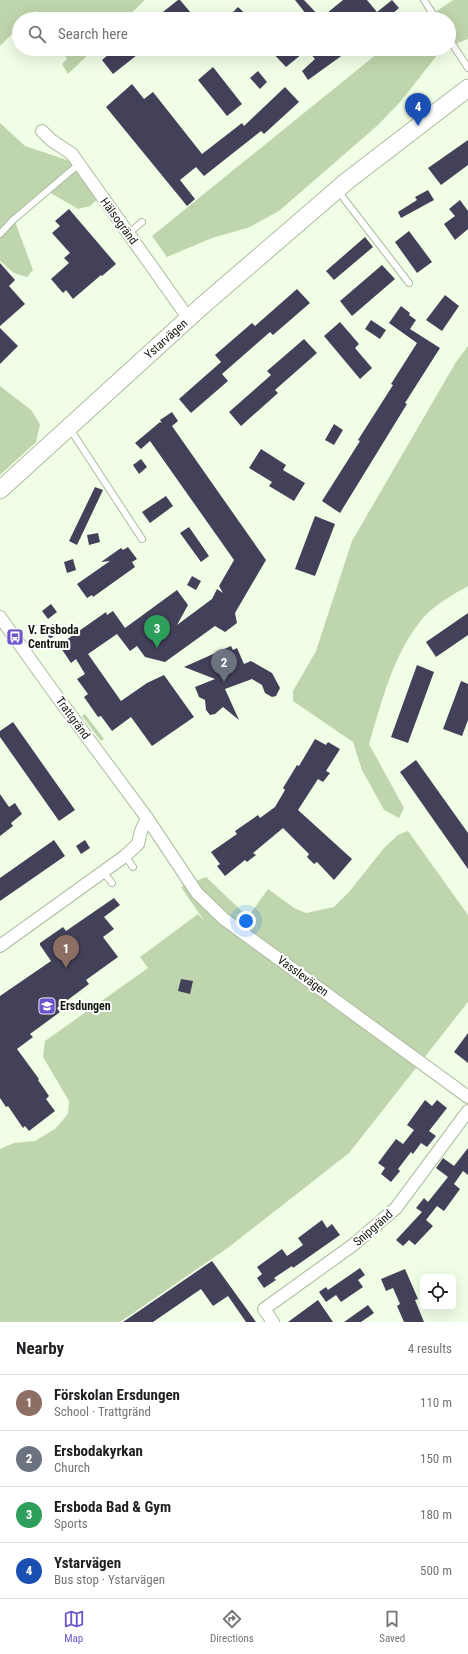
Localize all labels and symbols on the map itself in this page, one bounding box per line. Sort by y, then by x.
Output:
pin: 4 [405,93,431,126]
street label: Hälsogränd [97,195,141,247]
street label: Ystarvägen [142,316,190,362]
pin: 3 [144,615,170,648]
place label: V. Ersboda Centrum [28,623,79,651]
bus stop icon: V. Ersboda Centrum [5,627,25,647]
pin: 2 [211,649,237,682]
street label: Trattgränd [53,694,93,742]
your location [236,911,256,931]
pin: 1 [53,935,79,968]
street label: Vasslevägen [275,953,331,999]
school or university icon: Ersdungen [37,996,57,1016]
place label: Ersdungen [60,999,111,1013]
street label: Snipgränd [350,1207,396,1249]

